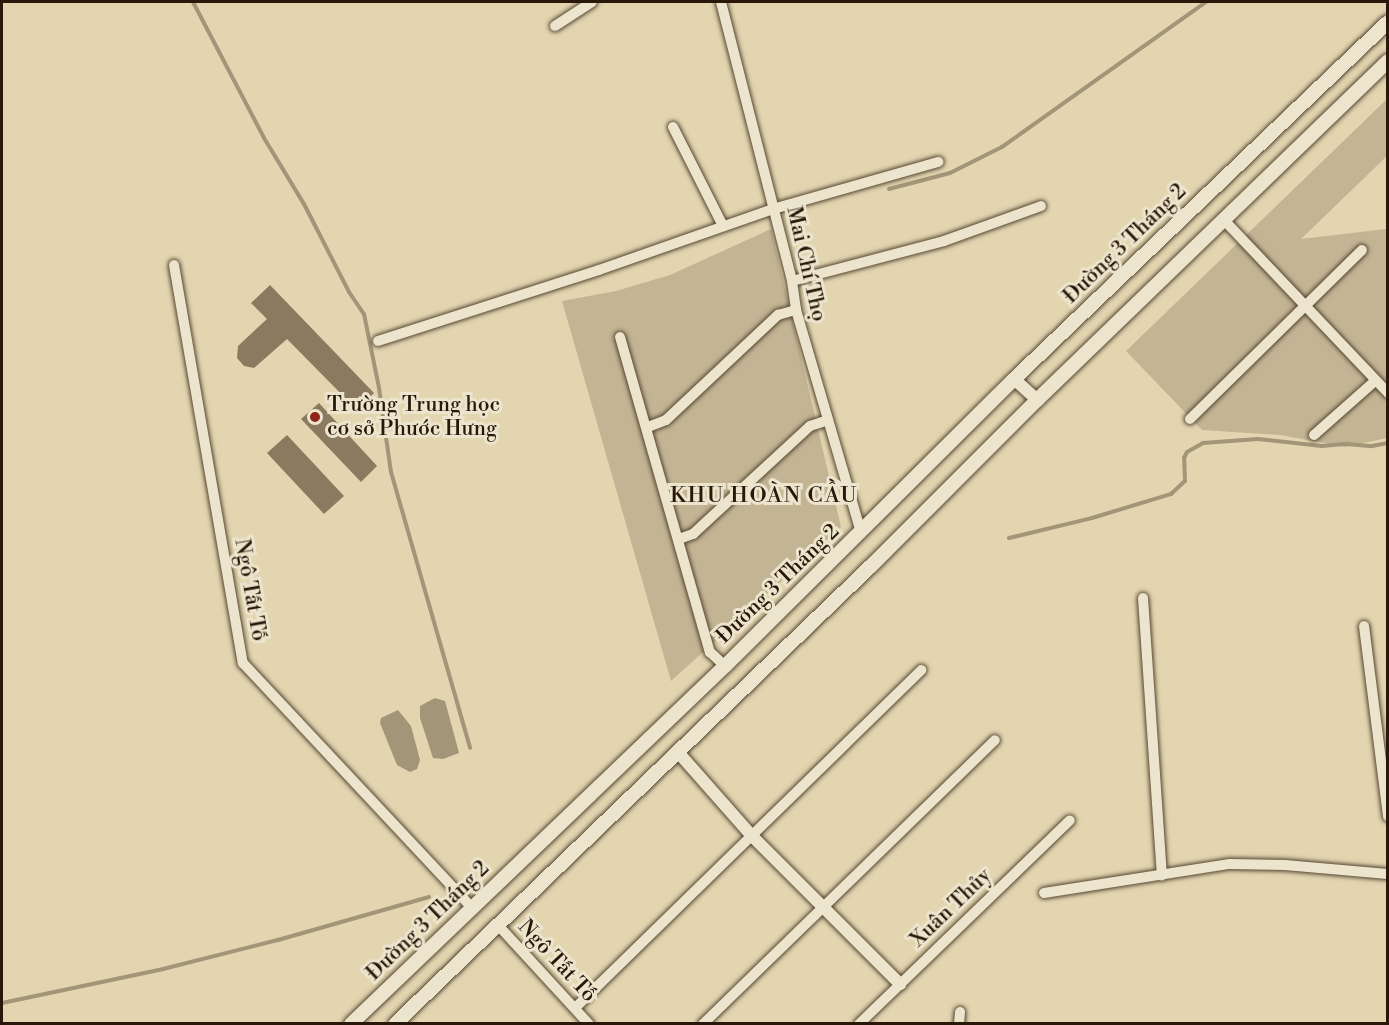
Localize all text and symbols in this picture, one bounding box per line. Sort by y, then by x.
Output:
street label: Đường 3 Tháng 2 [1058,179,1192,309]
street label: Mai Chí Thọ [781,204,831,324]
place label: Trường Trung học cơ sở Phước Hưng [327,392,500,442]
marker: Trường Trung học cơ sở Phước Hưng [308,410,322,424]
district label: KHU HOÀN CẦU [670,483,858,509]
street label: Đường 3 Tháng 2 [711,519,845,649]
street label: Ngô Tất Tố [229,537,271,643]
street label: Đường 3 Tháng 2 [361,856,495,986]
street label: Xuân Thủy [905,863,997,953]
street label: Ngô Tất Tố [513,915,601,1007]

